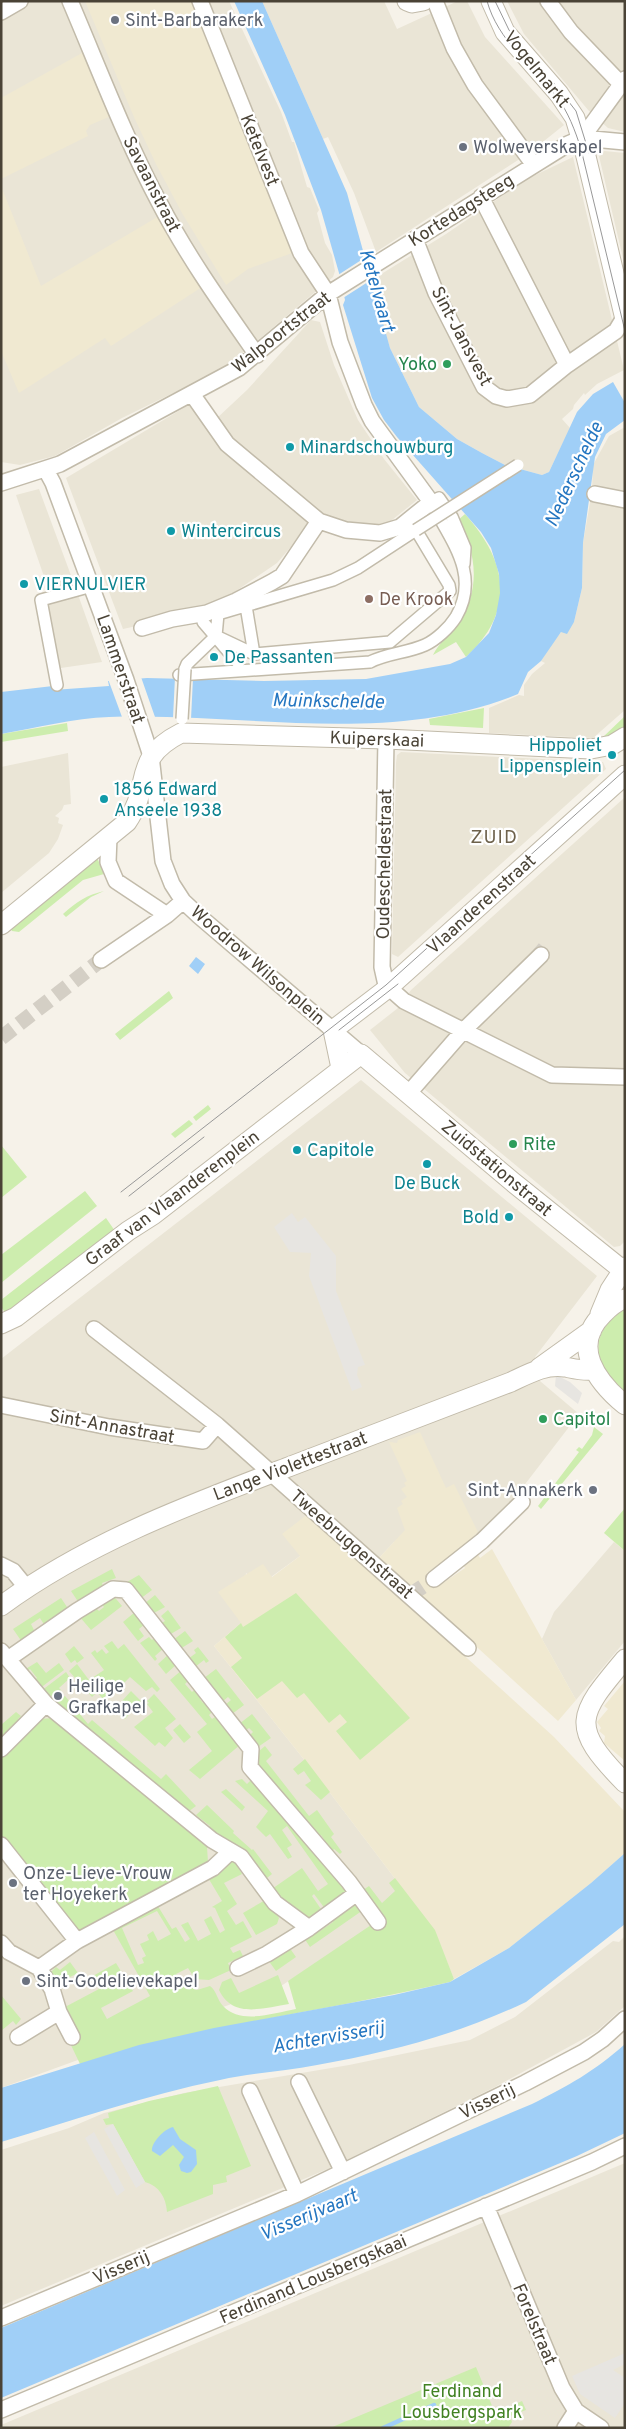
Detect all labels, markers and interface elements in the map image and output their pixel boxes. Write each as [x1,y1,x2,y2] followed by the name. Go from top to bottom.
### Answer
[125,10,263,33] place label: Sint-Barbarakerk
[109,14,121,26] marker: Sint-Barbarakerk
[498,27,574,113] street label: Vogelmarkt
[234,111,283,190] street label: Ketelvest
[117,133,185,237] street label: Savaanstraat
[473,137,602,160] place label: Wolweverskapel
[457,141,469,153] marker: Wolweverskapel
[405,170,519,253] street label: Kortedagsteeg
[353,246,400,336] water label: Ketelvaart
[425,283,497,391] street label: Sint-Jansvest
[228,287,336,379] street label: Walpoortstraat
[398,354,437,377] place label: Yoko
[441,358,453,370] marker: Yoko
[540,419,610,531] water label: Nederschelde
[300,437,453,460] place label: Minardschouwburg
[284,441,296,453] marker: Minardschouwburg
[181,521,281,544] place label: Wintercircus
[165,525,177,537] marker: Wintercircus
[34,574,146,597] place label: VIERNULVIER
[18,578,30,590] marker: VIERNULVIER
[379,589,453,612] place label: De Krook
[363,593,375,605] marker: De Krook
[90,612,149,727] street label: Lammerstraat
[224,647,333,670] place label: De Passanten
[208,651,220,663] marker: De Passanten
[272,689,384,715] water label: Muinkschelde
[329,727,425,754] street label: Kuiperskaai
[499,735,602,779] place label: Hippoliet Lippensplein
[606,749,618,761] marker: Hippoliet Lippensplein
[114,779,222,823] place label: 1856 Edward Anseele 1938
[373,788,398,940] street label: Oudescheldestraat
[98,793,110,805] marker: 1856 Edward Anseele 1938
[470,826,518,850] district label: ZUID
[423,850,541,960] street label: Vlaanderenstraat
[185,901,329,1031] street label: Woodrow Wilsonplein
[436,1116,556,1222] street label: Zuidstationstraat
[81,1126,265,1272] street label: Graaf van Vlaanderenplein
[523,1134,556,1157] place label: Rite
[507,1138,519,1150] marker: Rite
[307,1140,374,1163] place label: Capitole
[291,1144,303,1156] marker: Capitole
[421,1158,433,1170] marker: De Buck
[394,1173,460,1196] place label: De Buck
[462,1207,499,1230] place label: Bold
[503,1211,515,1223] marker: Bold
[47,1405,176,1450] street label: Sint-Annastraat
[553,1409,610,1432] place label: Capitol
[537,1413,549,1425] marker: Capitol
[210,1427,371,1507] street label: Lange Violettestraat
[467,1480,583,1503] place label: Sint-Annakerk
[587,1484,599,1496] marker: Sint-Annakerk
[285,1485,417,1605] street label: Tweebruggenstraat
[68,1676,146,1720] place label: Heilige Grafkapel
[52,1690,64,1702] marker: Heilige Grafkapel
[23,1863,172,1907] place label: Onze-Lieve-Vrouw ter Hoyekerk
[7,1877,19,1889] marker: Onze-Lieve-Vrouw ter Hoyekerk
[36,1971,198,1994] place label: Sint-Godelievekapel
[20,1975,32,1987] marker: Sint-Godelievekapel
[271,2016,387,2060] water label: Achtervisserij
[456,2079,519,2126] street label: Visserij
[256,2184,362,2247] water label: Visserijvaart
[216,2230,411,2330] street label: Ferdinand Lousbergskaai
[90,2246,153,2291] street label: Visserij
[506,2280,561,2369] street label: Forelstraat
[402,2381,522,2425] park label: Ferdinand Lousbergspark

